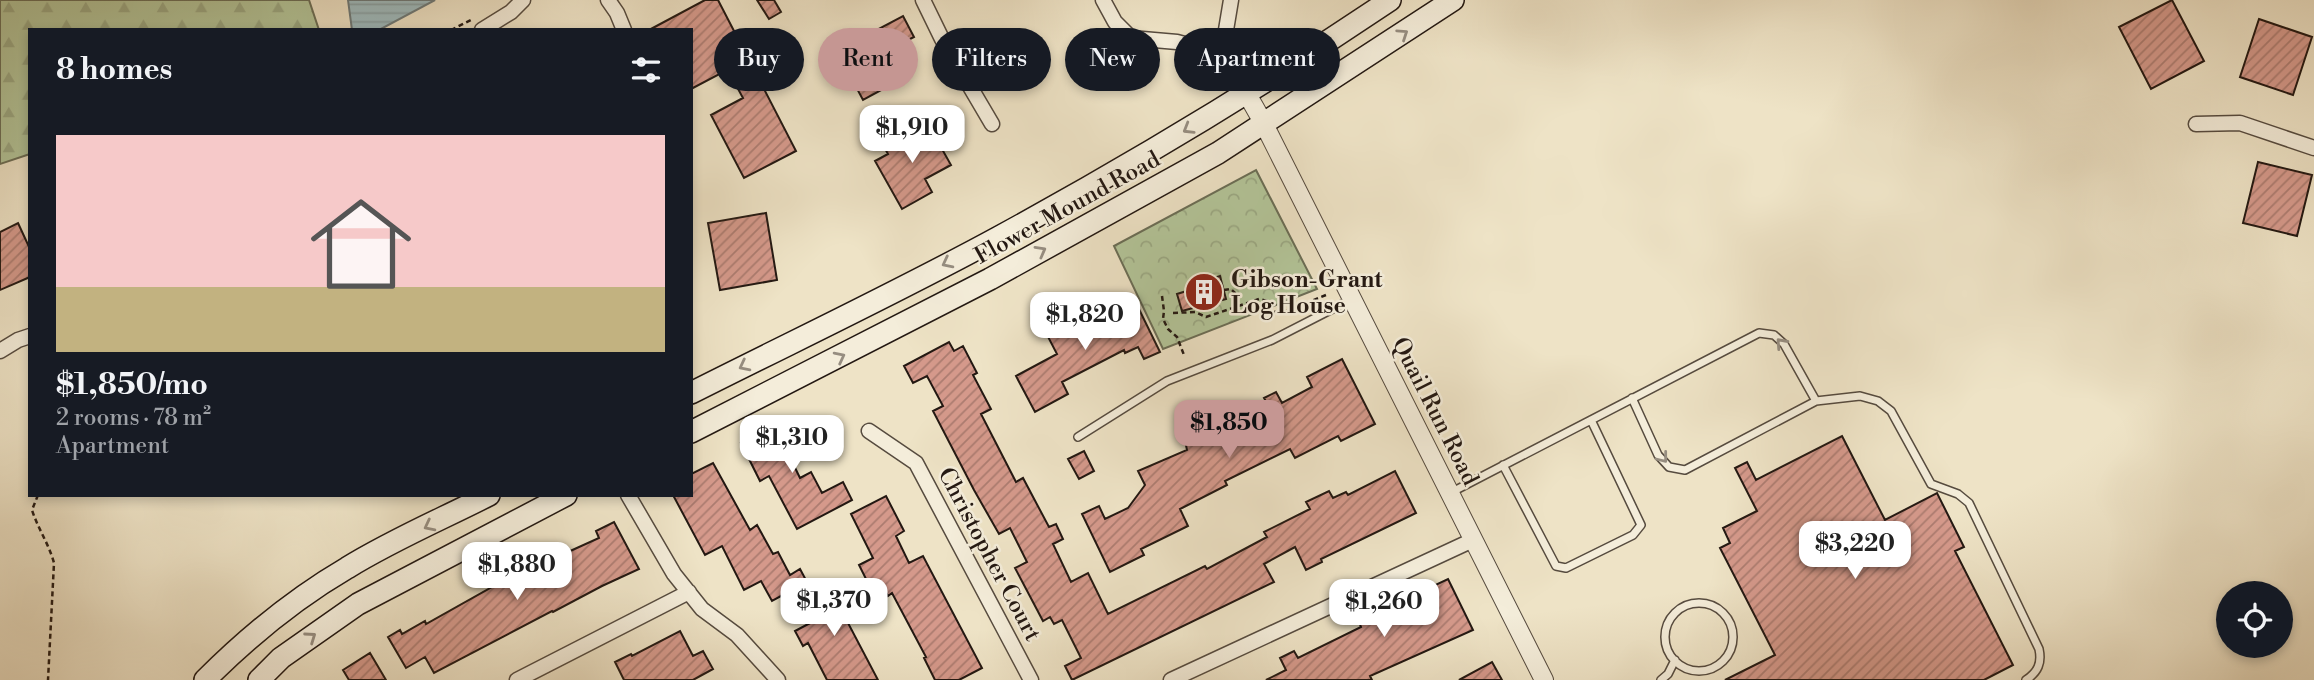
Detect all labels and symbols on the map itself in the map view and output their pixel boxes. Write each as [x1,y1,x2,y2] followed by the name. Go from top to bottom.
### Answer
[1396,29,1409,42] one-way arrow
[855,106,969,165] pin: $1,910
[1182,120,1195,133] one-way arrow
[970,145,1165,270] street label: Flower Mound Road
[1034,246,1046,259] one-way arrow
[942,255,954,269] one-way arrow
[1231,266,1383,320] place label: Gibson-Grant Log House
[1183,271,1225,313] building icon: Gibson-Grant Log House
[1028,292,1142,352] pin: $1,820
[1386,333,1485,490] street label: Quail Run Road
[1777,339,1789,352] one-way arrow
[833,351,845,365] one-way arrow
[739,358,751,372] one-way arrow
[1172,400,1286,460] pin: $1,850
[735,416,849,475] pin: $1,310
[1655,451,1667,463] one-way arrow
[932,463,1047,646] street label: Christopher Court
[423,518,436,532] one-way arrow
[1798,522,1912,581] pin: $3,220
[460,542,574,602] pin: $1,880
[777,578,891,638] pin: $1,370
[1327,580,1441,639] pin: $1,260
[303,633,316,645] one-way arrow

